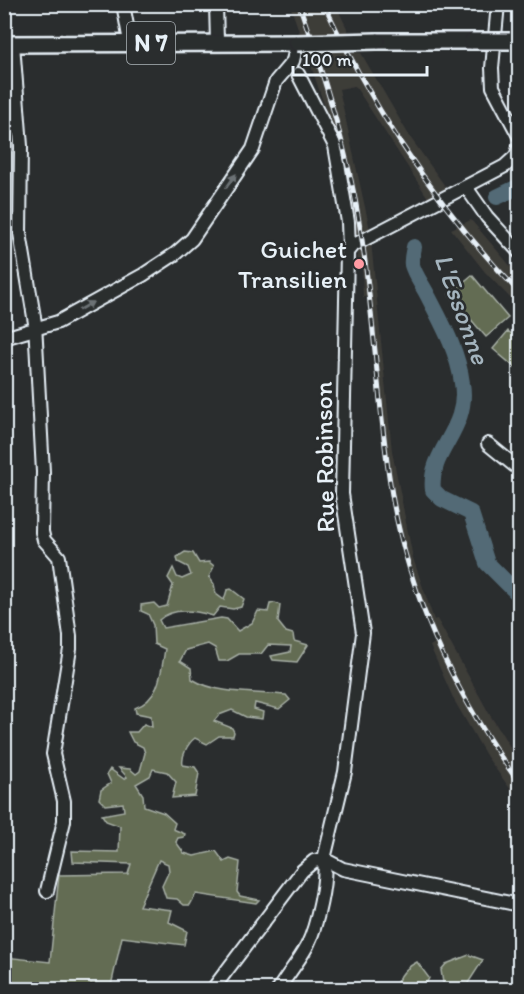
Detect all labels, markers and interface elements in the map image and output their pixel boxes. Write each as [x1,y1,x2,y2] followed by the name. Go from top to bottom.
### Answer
[127,22,175,64] road number: N 7
[293,39,426,77] scale bar
[302,49,352,71] text: 100 m
[225,174,237,190] one-way arrow
[238,233,347,295] place label: Guichet Transilien
[427,249,498,370] water label: L'Essonne
[352,257,366,271] marker: Guichet Transilien
[78,301,95,311] one-way arrow
[307,381,341,533] street label: Rue Robinson

